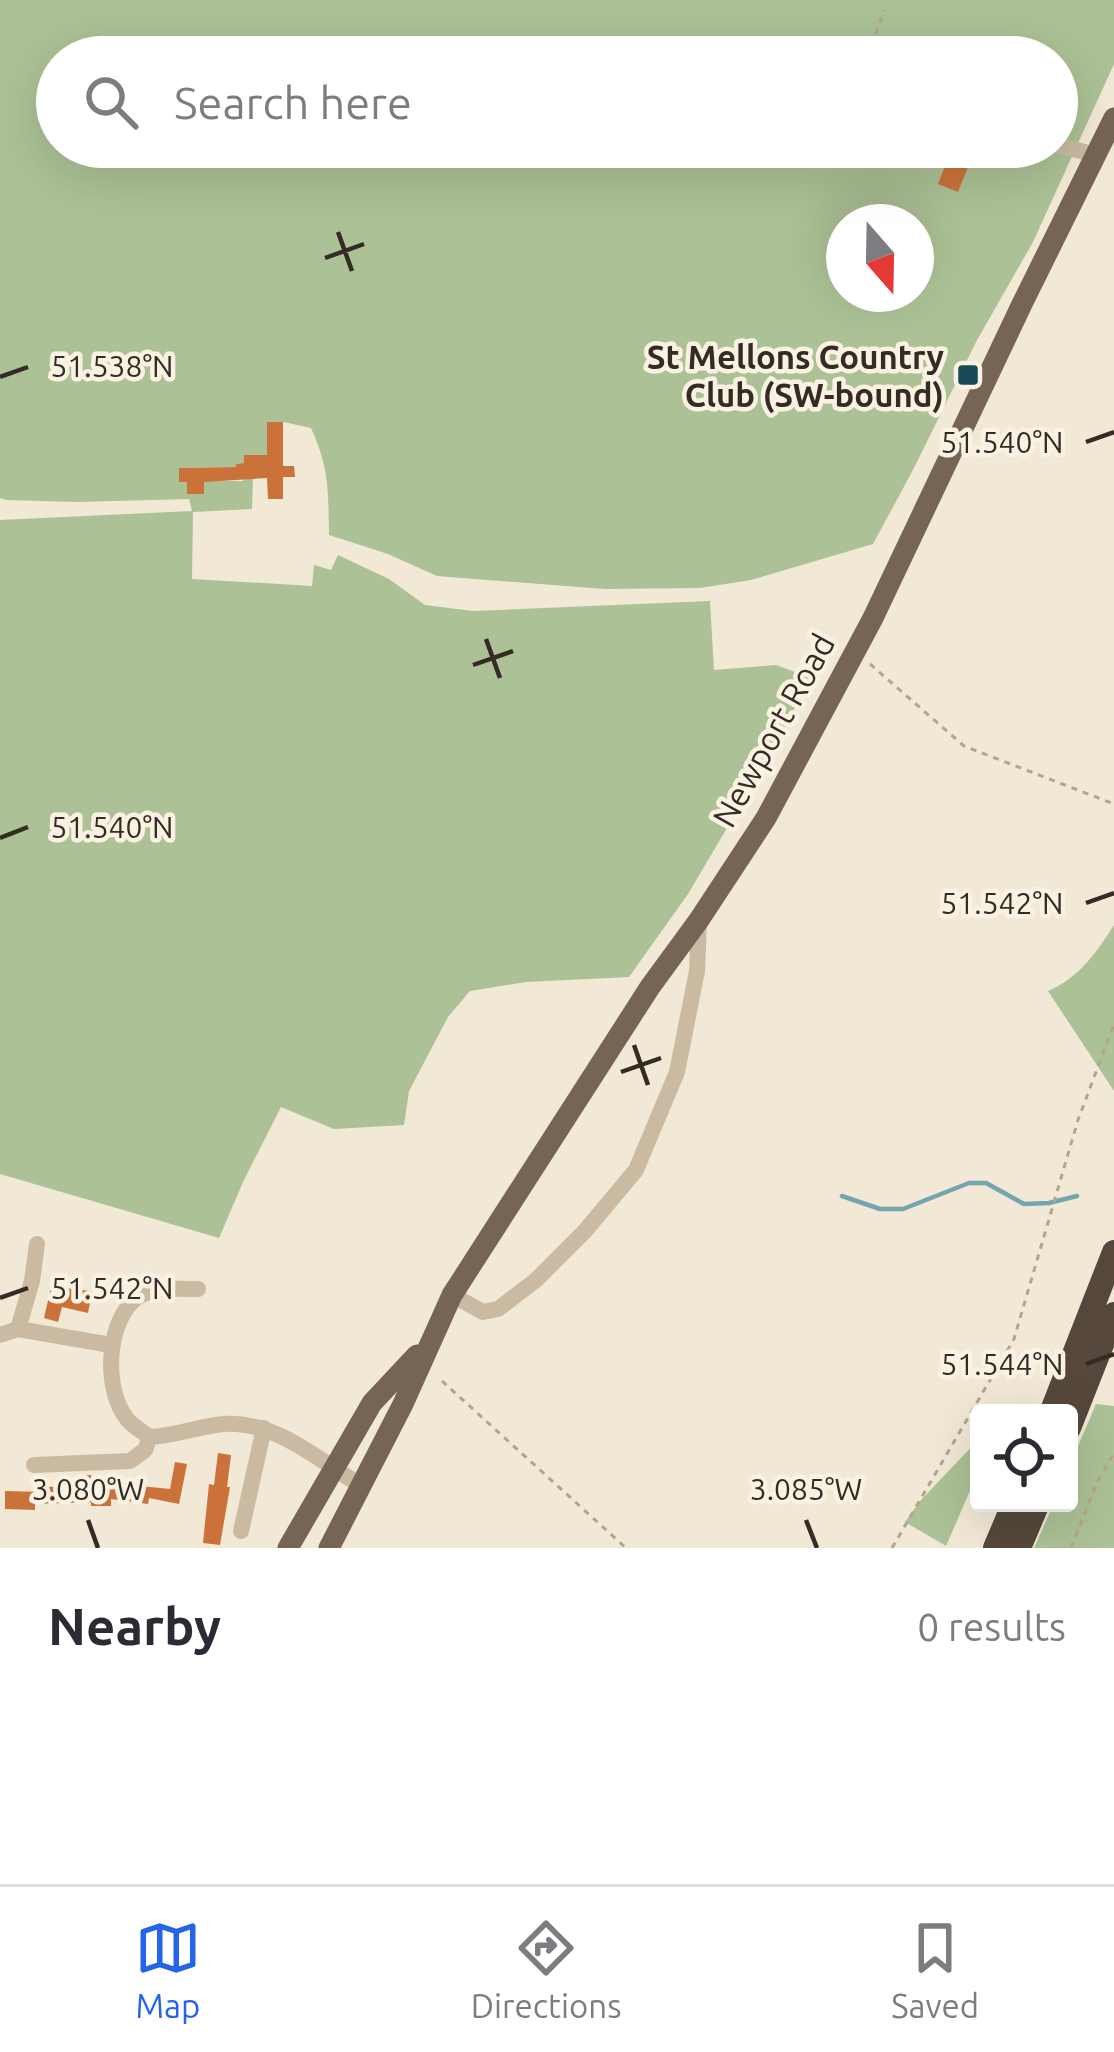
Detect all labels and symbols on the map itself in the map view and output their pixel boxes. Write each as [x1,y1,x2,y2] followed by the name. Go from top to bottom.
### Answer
[826,204,934,312] north arrow
[647,338,944,414] place label: St Mellons Country Club (SW-bound)
[50,349,174,383] text: 51.538°N
[955,362,981,388] marker: St Mellons Country Club (SW-bound)
[940,425,1064,459] text: 51.540°N
[705,627,841,833] street label: Newport Road
[50,810,174,844] text: 51.540°N
[940,886,1064,920] text: 51.542°N
[50,1271,174,1305] text: 51.542°N
[940,1347,1064,1381] text: 51.544°N
[32,1472,144,1506] text: 3.080°W
[750,1472,862,1506] text: 3.085°W

